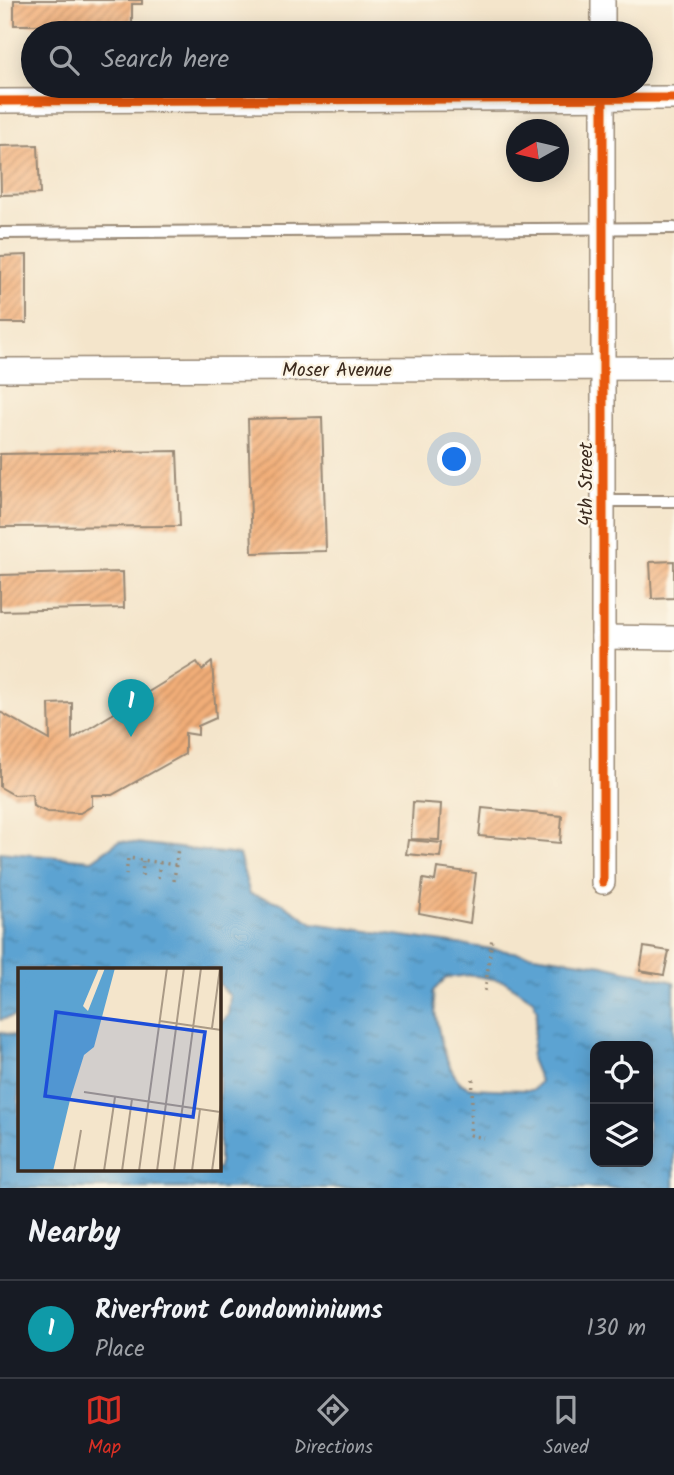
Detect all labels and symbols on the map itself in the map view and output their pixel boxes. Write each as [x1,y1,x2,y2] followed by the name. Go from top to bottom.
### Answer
[506,119,569,182] north arrow
[282,356,392,386] street label: Moser Avenue
[572,441,602,526] street label: 4th Street
[437,442,471,476] your location
[108,679,154,737] pin: 1
[18,968,220,1170] inset map

